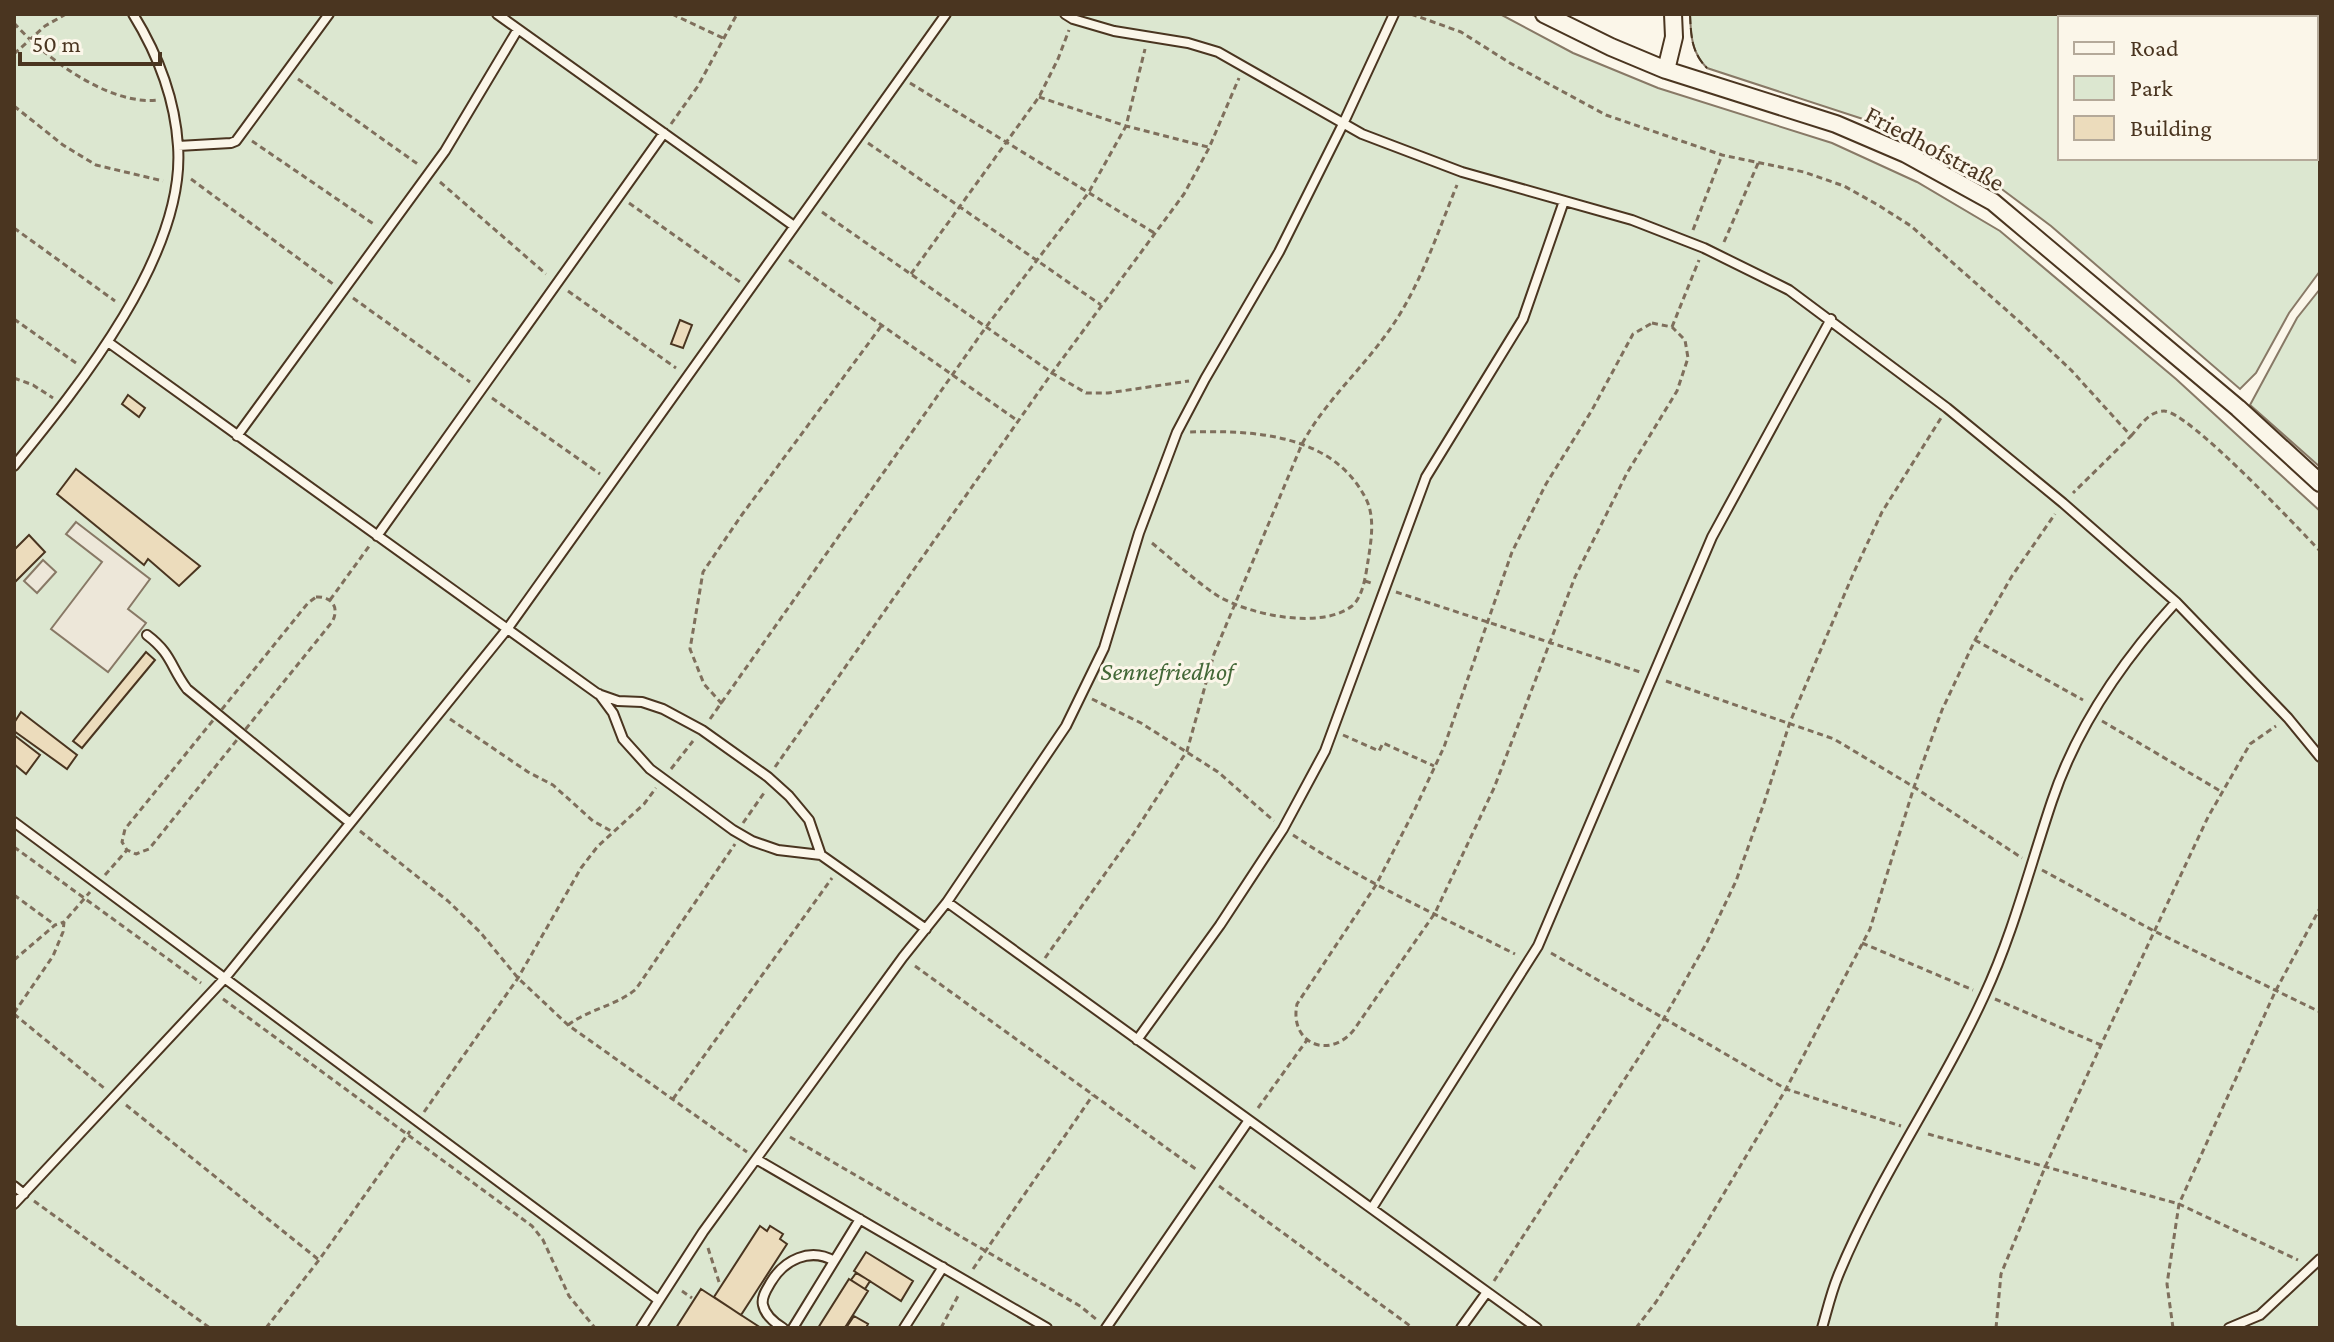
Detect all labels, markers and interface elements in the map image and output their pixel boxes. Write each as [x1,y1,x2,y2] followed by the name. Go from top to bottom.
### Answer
[20,16,160,66] scale bar
[2058,16,2318,160] legend
[32,30,81,57] text: 50 m
[2130,34,2179,61] text: Road
[2130,74,2173,101] text: Park
[1860,100,2009,197] street label: Friedhofstraße
[2130,114,2212,141] text: Building
[1100,657,1237,686] park label: Sennefriedhof

